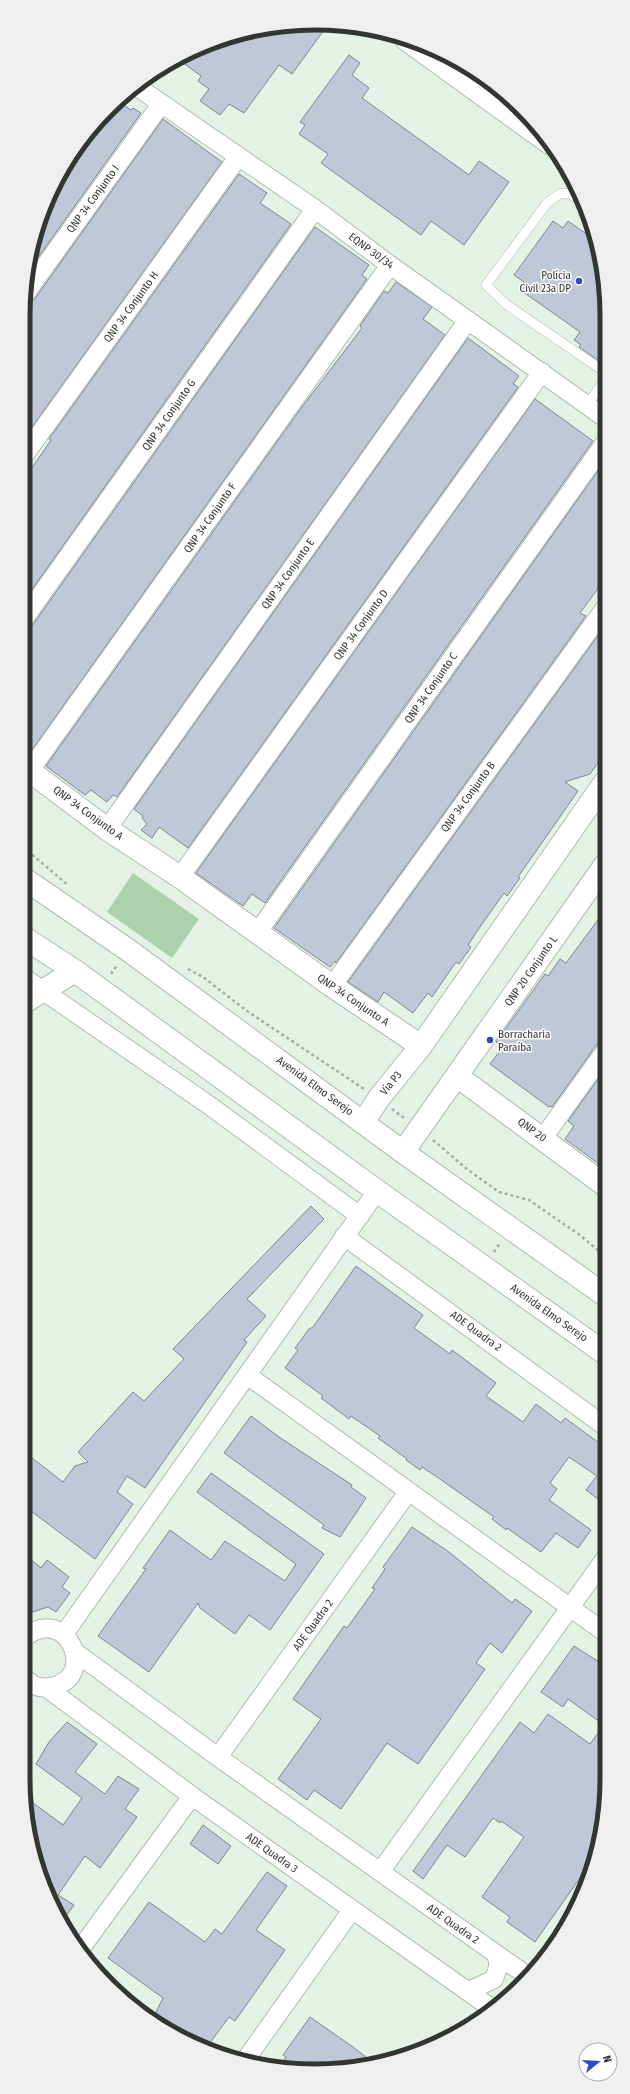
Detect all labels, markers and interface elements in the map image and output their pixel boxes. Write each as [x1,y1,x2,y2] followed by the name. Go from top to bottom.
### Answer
[64,163,122,235] street label: QNP 34 Conjunto I
[346,230,397,272] street label: EQNP 30/34
[101,269,161,345] street label: QNP 34 Conjunto H
[520,269,571,295] place label: Polícia Civil 23a DP
[574,276,584,286] marker: Polícia Civil 23a DP
[140,377,198,453] street label: QNP 34 Conjunto G
[181,480,239,556] street label: QNP 34 Conjunto F
[259,536,317,612] street label: QNP 34 Conjunto E
[331,587,391,663] street label: QNP 34 Conjunto D
[402,650,460,726] street label: QNP 34 Conjunto C
[438,759,498,835] street label: QNP 34 Conjunto B
[50,783,126,843] street label: QNP 34 Conjunto A
[502,933,560,1009] street label: QNP 20 Conjunto L
[315,971,391,1029] street label: QNP 34 Conjunto A
[498,1028,550,1054] place label: Borracharia Paraíba
[485,1035,495,1045] marker: Borracharia Paraíba
[274,1054,356,1118] street label: Avenida Elmo Serejo
[378,1068,405,1098] street label: Via P3
[515,1115,549,1145] street label: QNP 20
[508,1281,590,1345] street label: Avenida Elmo Serejo
[448,1308,504,1354] street label: ADE Quadra 2
[290,1597,336,1653] street label: ADE Quadra 2
[244,1830,300,1876] street label: ADE Quadra 3
[425,1901,481,1947] street label: ADE Quadra 2
[578,2042,618,2082] north arrow
[600,2054,614,2064] text: N

